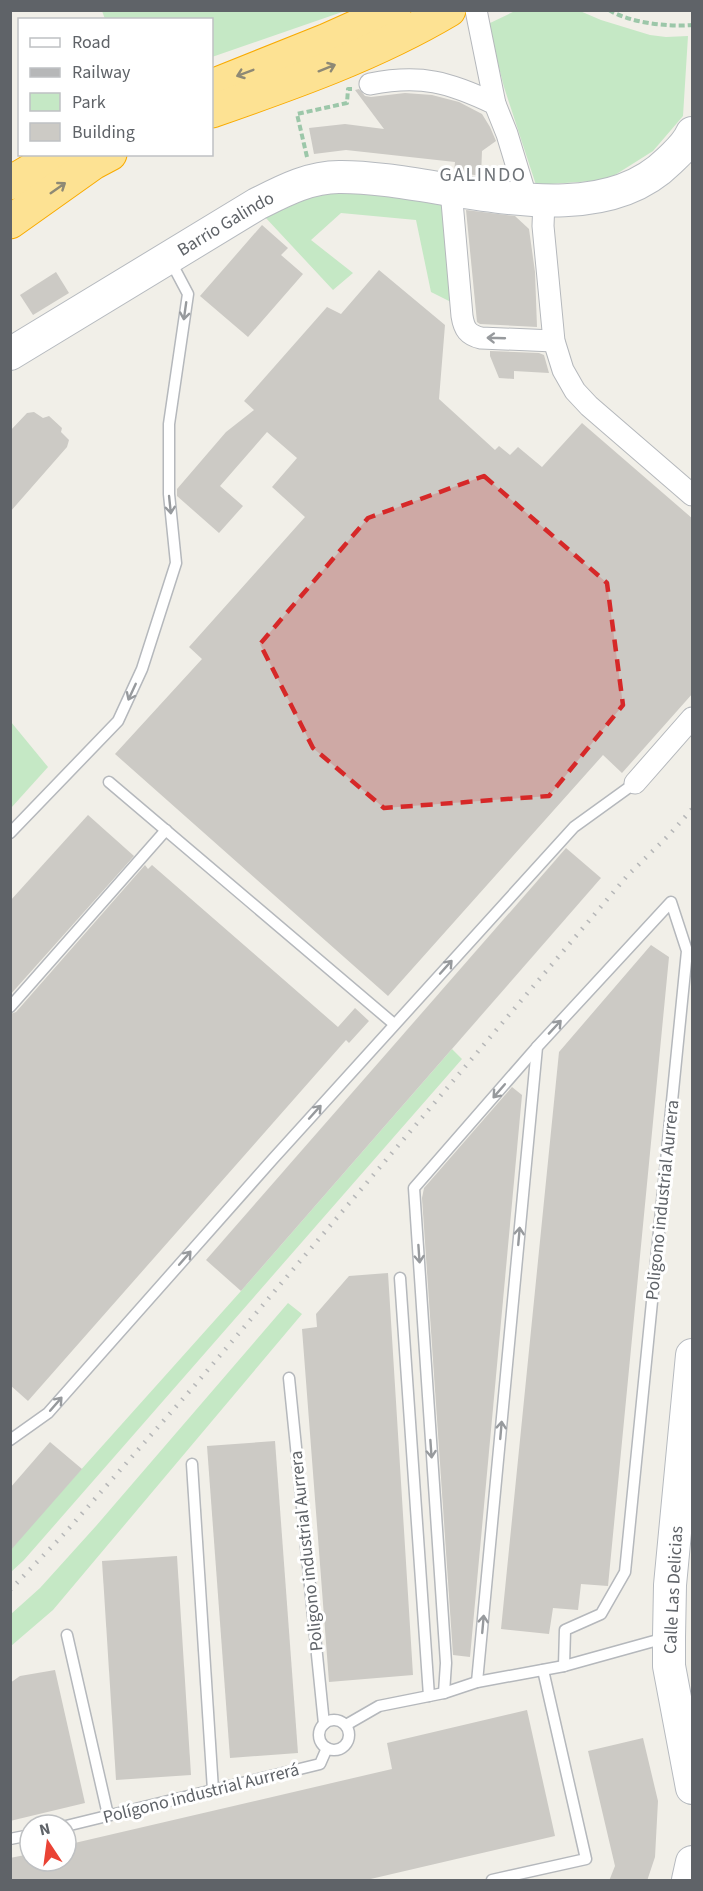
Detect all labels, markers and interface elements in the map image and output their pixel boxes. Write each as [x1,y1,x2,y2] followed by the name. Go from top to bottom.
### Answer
[18,18,213,156] legend
[72,30,111,55] text: Road
[72,60,131,85] text: Railway
[317,62,336,73] one-way arrow
[236,68,254,79] one-way arrow
[72,90,106,115] text: Park
[72,120,135,145] text: Building
[439,161,527,189] district label: GALINDO
[49,182,65,194] one-way arrow
[173,185,278,263] street label: Barrio Galindo
[180,301,191,320] one-way arrow
[486,333,506,344] one-way arrow
[165,494,176,514] one-way arrow
[125,682,137,700] one-way arrow
[439,960,453,975] one-way arrow
[548,1020,562,1035] one-way arrow
[492,1083,506,1098] one-way arrow
[640,1099,685,1301] street label: Poligono industrial Aurrera
[308,1105,322,1120] one-way arrow
[514,1226,525,1246] one-way arrow
[413,1244,424,1264] one-way arrow
[178,1250,192,1265] one-way arrow
[49,1397,63,1412] one-way arrow
[496,1420,507,1440] one-way arrow
[426,1438,437,1458] one-way arrow
[284,1450,329,1652] street label: Poligono industrial Aurrera
[658,1525,689,1655] street label: Calle Las Delicias
[478,1614,489,1634] one-way arrow
[100,1757,302,1830] street label: Polígono industrial Aurrerá
[18,1813,78,1873] north arrow
[37,1817,53,1841] text: N

